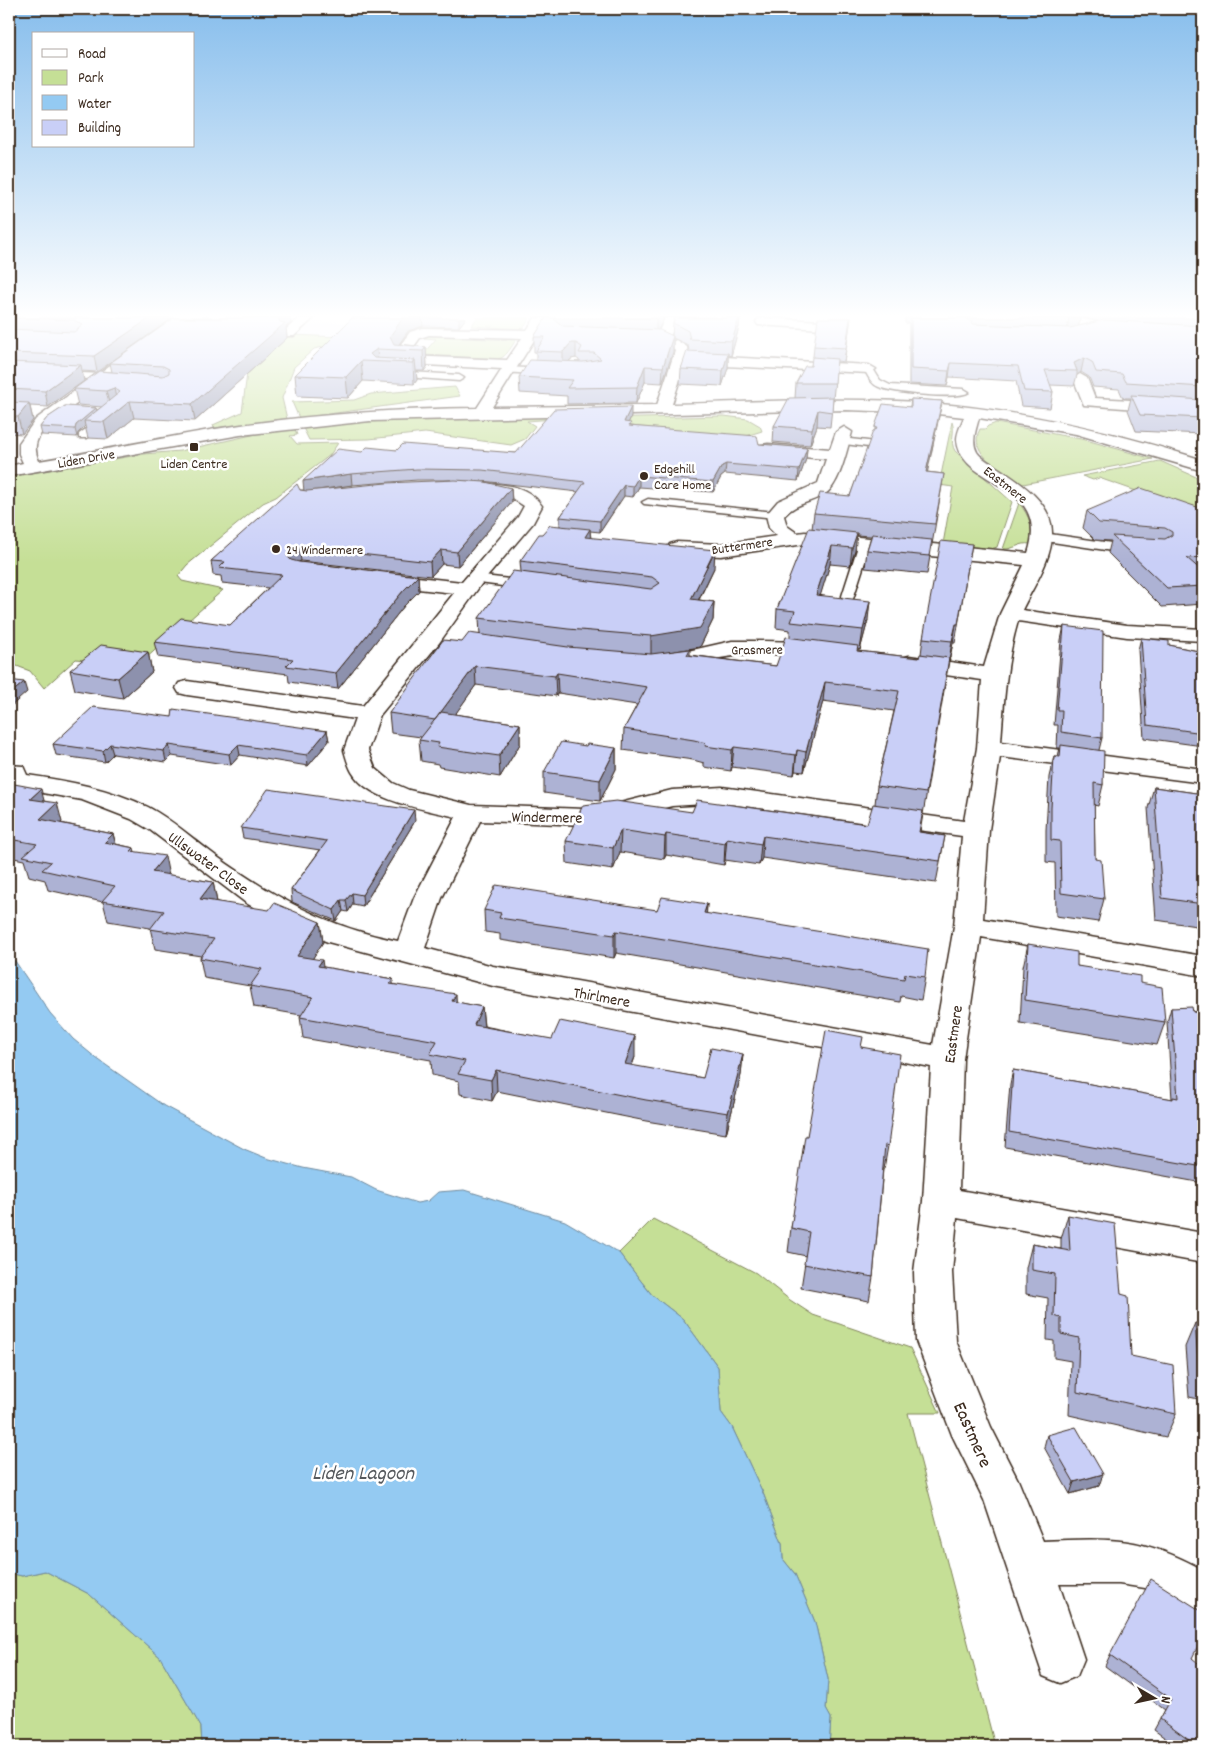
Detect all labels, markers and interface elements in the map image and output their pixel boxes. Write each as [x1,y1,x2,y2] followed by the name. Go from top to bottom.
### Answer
[32,32,195,148] legend
[78,44,106,66] text: Road
[78,68,104,90] text: Park
[78,94,112,116] text: Water
[78,118,121,140] text: Building
[188,441,200,453] marker: Liden Centre
[56,445,116,475] street label: Liden Drive
[161,455,227,475] place label: Liden Centre
[654,460,711,496] place label: Edgehill Care Home
[978,462,1031,509] street label: Eastmere
[638,470,650,482] marker: Edgehill Care Home
[710,533,774,561] street label: Buttermere
[286,541,363,561] place label: 24 Windermere
[270,543,282,555] marker: 24 Windermere
[731,641,783,661] street label: Grasmere
[511,806,583,831] street label: Windermere
[162,827,253,901] street label: Ullswater Close
[571,982,632,1015] street label: Thirlmere
[939,1004,970,1065] street label: Eastmere
[944,1398,997,1473] street label: Eastmere
[312,1460,415,1490] water label: Liden Lagoon
[1130,1672,1180,1722] north arrow
[1154,1695,1175,1705] text: N

